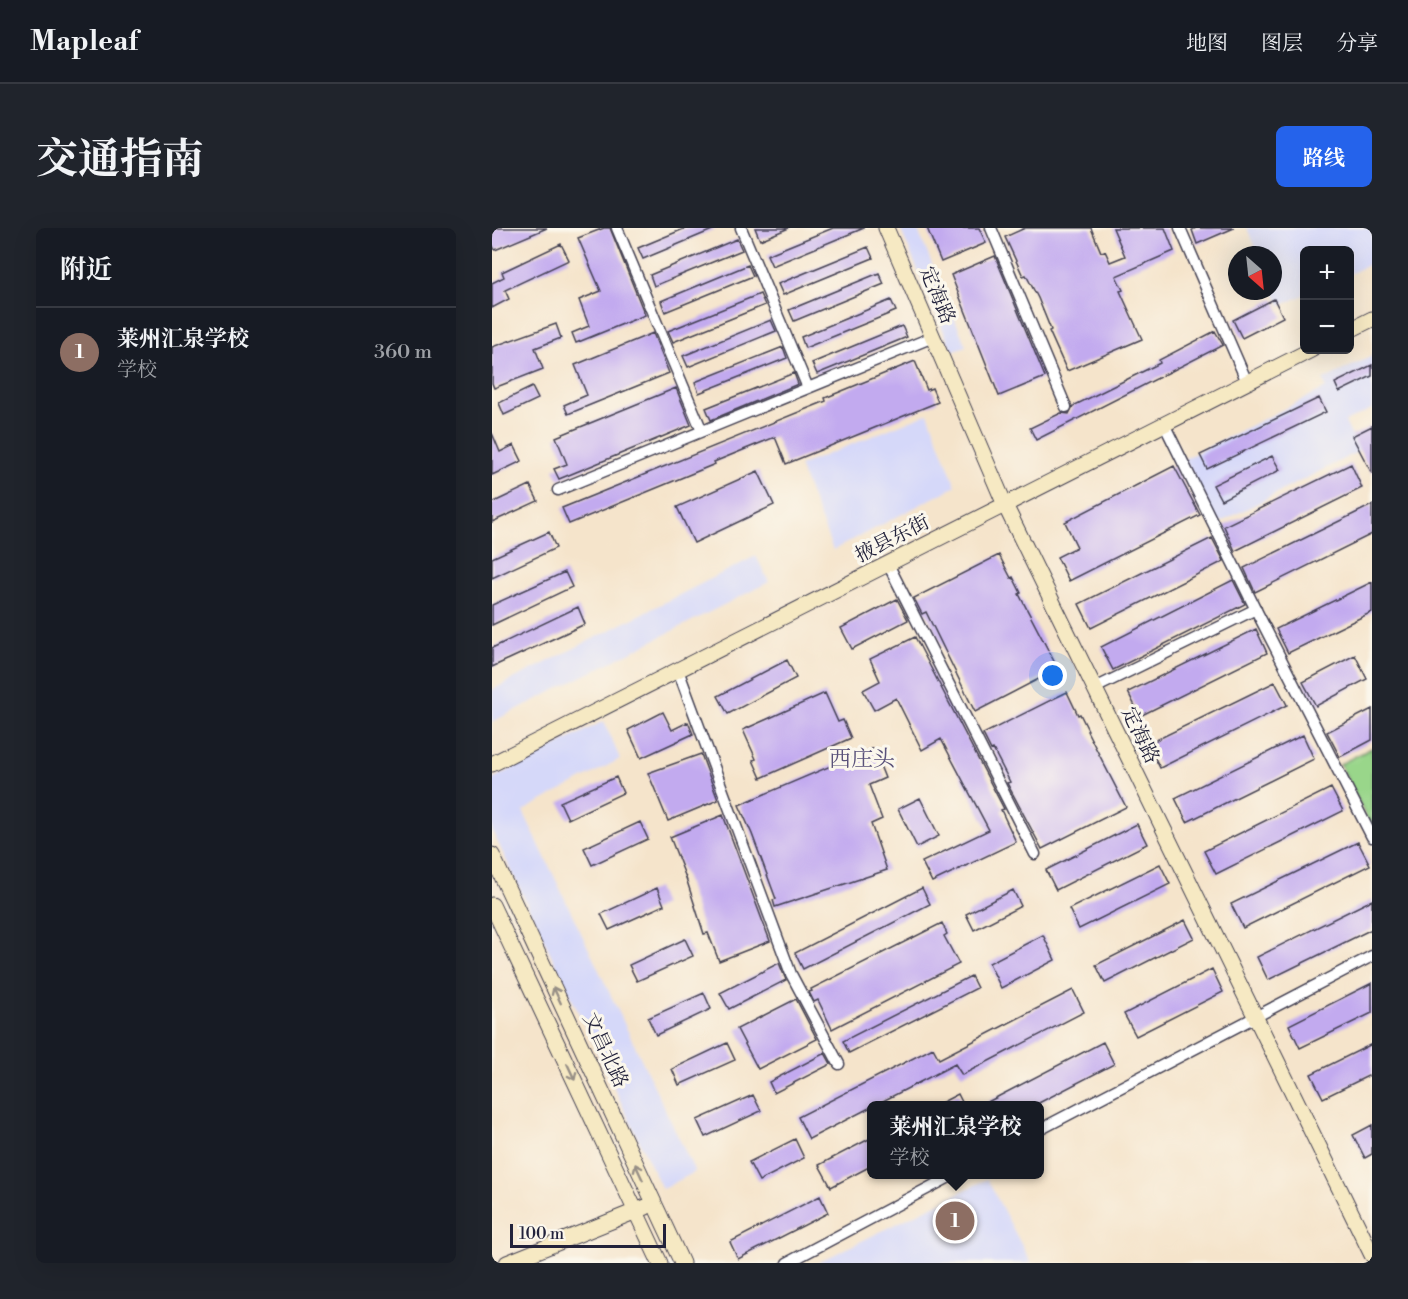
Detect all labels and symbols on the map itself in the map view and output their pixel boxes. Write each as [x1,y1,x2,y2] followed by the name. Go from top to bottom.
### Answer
[1228,246,1282,300] north arrow
[913,263,960,328] street label: 定海路
[851,510,934,569] street label: 掖县东街
[1038,661,1067,690] your location
[1115,703,1164,768] street label: 定海路
[829,746,895,773] district label: 西庄头
[551,987,563,1005] one-way arrow
[576,1009,633,1092] street label: 文昌北路
[565,1062,577,1080] one-way arrow
[633,1164,645,1182] one-way arrow
[936,1198,974,1244] pin: 1
[510,1221,666,1248] scale bar

